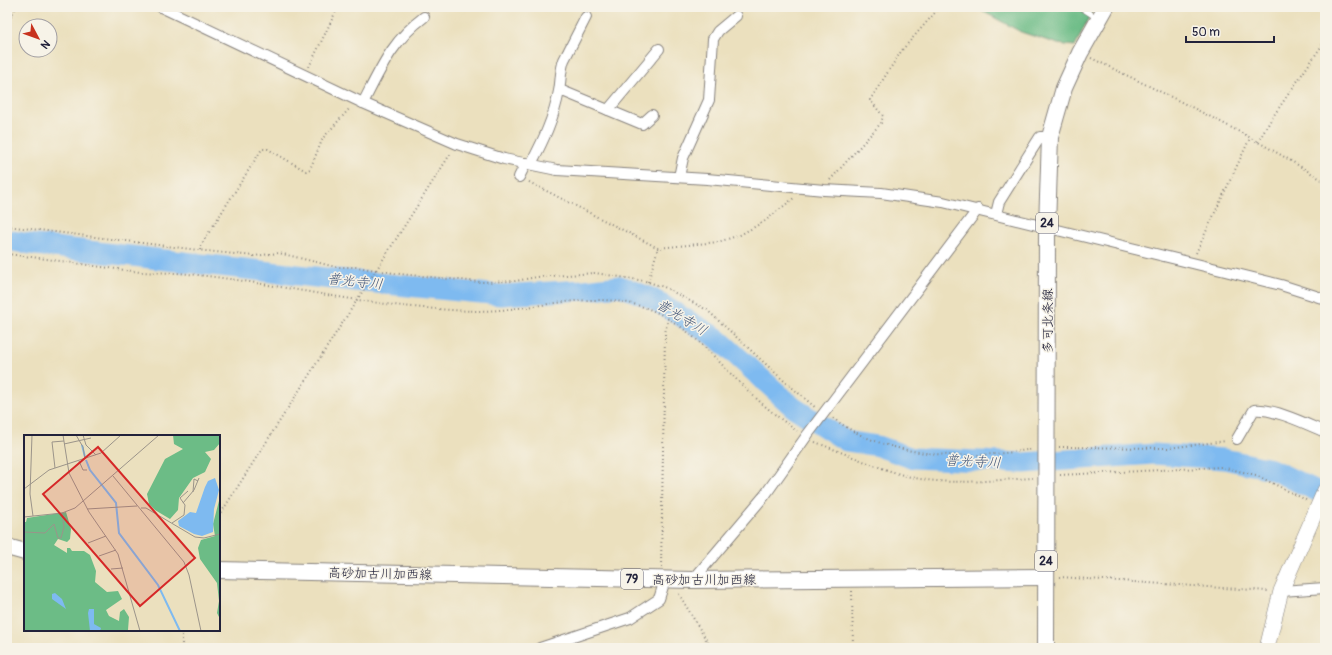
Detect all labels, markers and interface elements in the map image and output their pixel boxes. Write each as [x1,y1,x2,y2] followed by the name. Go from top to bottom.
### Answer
[18,18,58,58] north arrow
[1186,18,1274,44] scale bar
[1192,25,1220,40] text: 50 m
[37,37,53,52] text: N
[1036,213,1058,233] road number: 24
[326,270,384,293] water label: 普光寺川
[1040,288,1056,354] street label: 多可北条線
[653,296,710,339] water label: 普光寺川
[24,435,220,631] inset map
[945,452,1001,471] water label: 普光寺川
[1035,551,1057,571] road number: 24
[328,565,433,583] street label: 高砂加古川加西線
[621,569,643,589] road number: 79
[652,572,757,588] street label: 高砂加古川加西線

